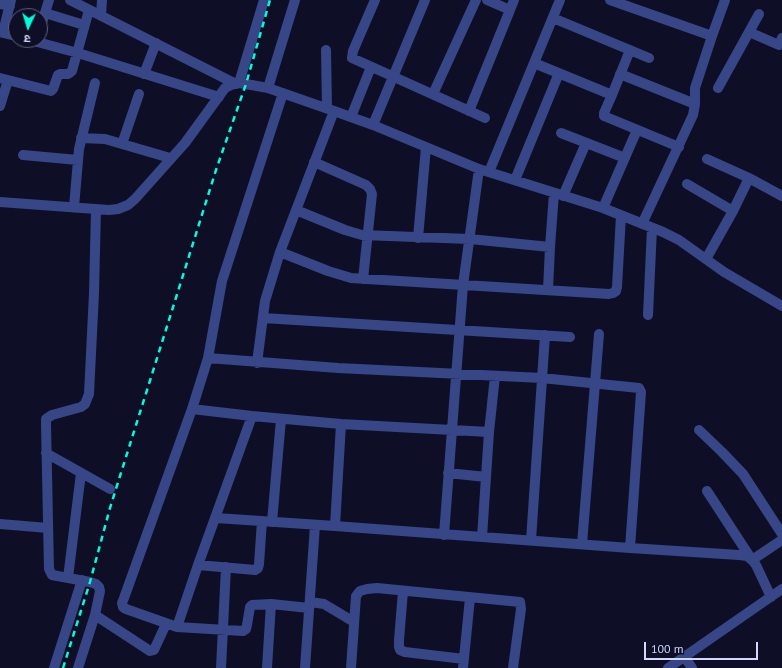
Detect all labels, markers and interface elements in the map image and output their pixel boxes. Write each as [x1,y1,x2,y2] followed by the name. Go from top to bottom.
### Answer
[8,8,48,48] north arrow
[24,32,31,46] text: उ
[646,634,760,660] scale bar
[651,641,684,656] text: 100 m

